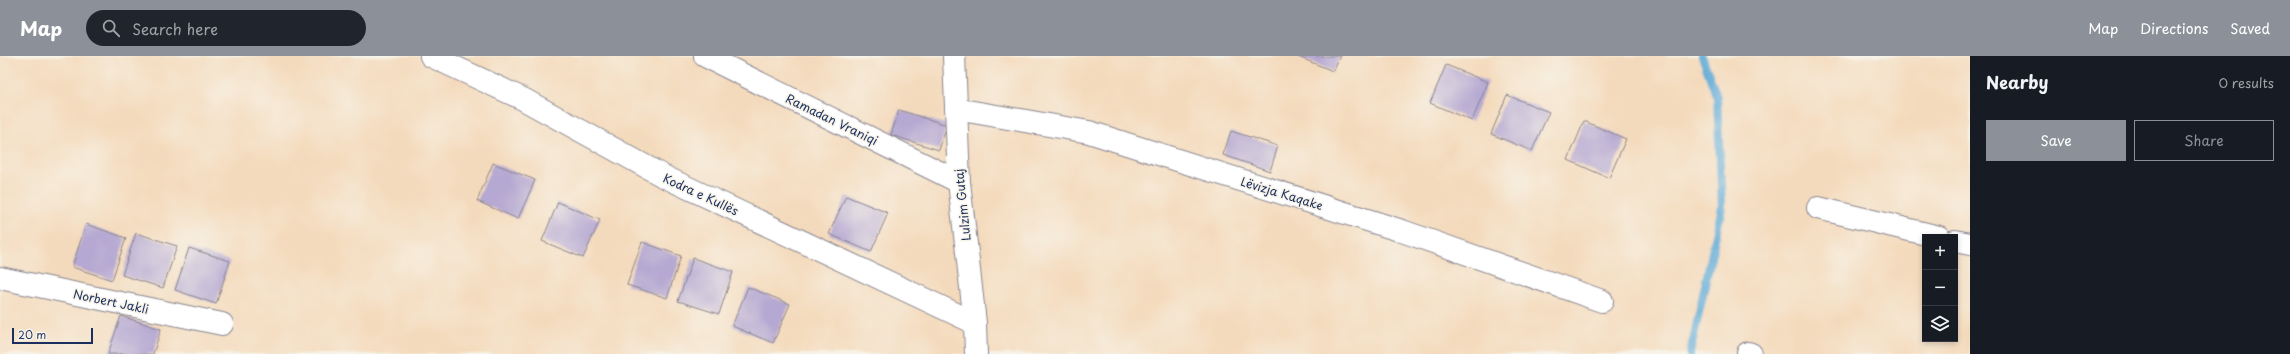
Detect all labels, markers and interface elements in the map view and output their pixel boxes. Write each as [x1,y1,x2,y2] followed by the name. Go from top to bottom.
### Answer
[86,10,366,46] search box
[20,14,62,42] text: Map
[100,17,122,39] icon: search
[132,17,218,40] text: Search here
[2088,18,2118,39] text: Map
[2140,18,2208,39] text: Directions
[2230,18,2270,39] text: Saved
[1986,69,2048,95] text: Nearby
[2219,73,2274,92] text: 0 results
[783,89,881,149] street label: Ramadan Vraniqi
[1986,120,2126,161] button: Save
[2134,120,2274,161] button: Share
[949,168,975,242] street label: Lulzim Gutaj
[660,169,742,220] street label: Kodra e Kullës
[1239,172,1325,214] street label: Lëvizja Kaqake
[1922,234,1958,342] map controls
[1922,234,1958,270] button: +
[1922,270,1958,306] button: −
[72,284,150,318] street label: Norbert Jakli
[1922,306,1958,342] button: layers
[12,326,93,345] scale bar
[18,326,46,343] text: 20 m

